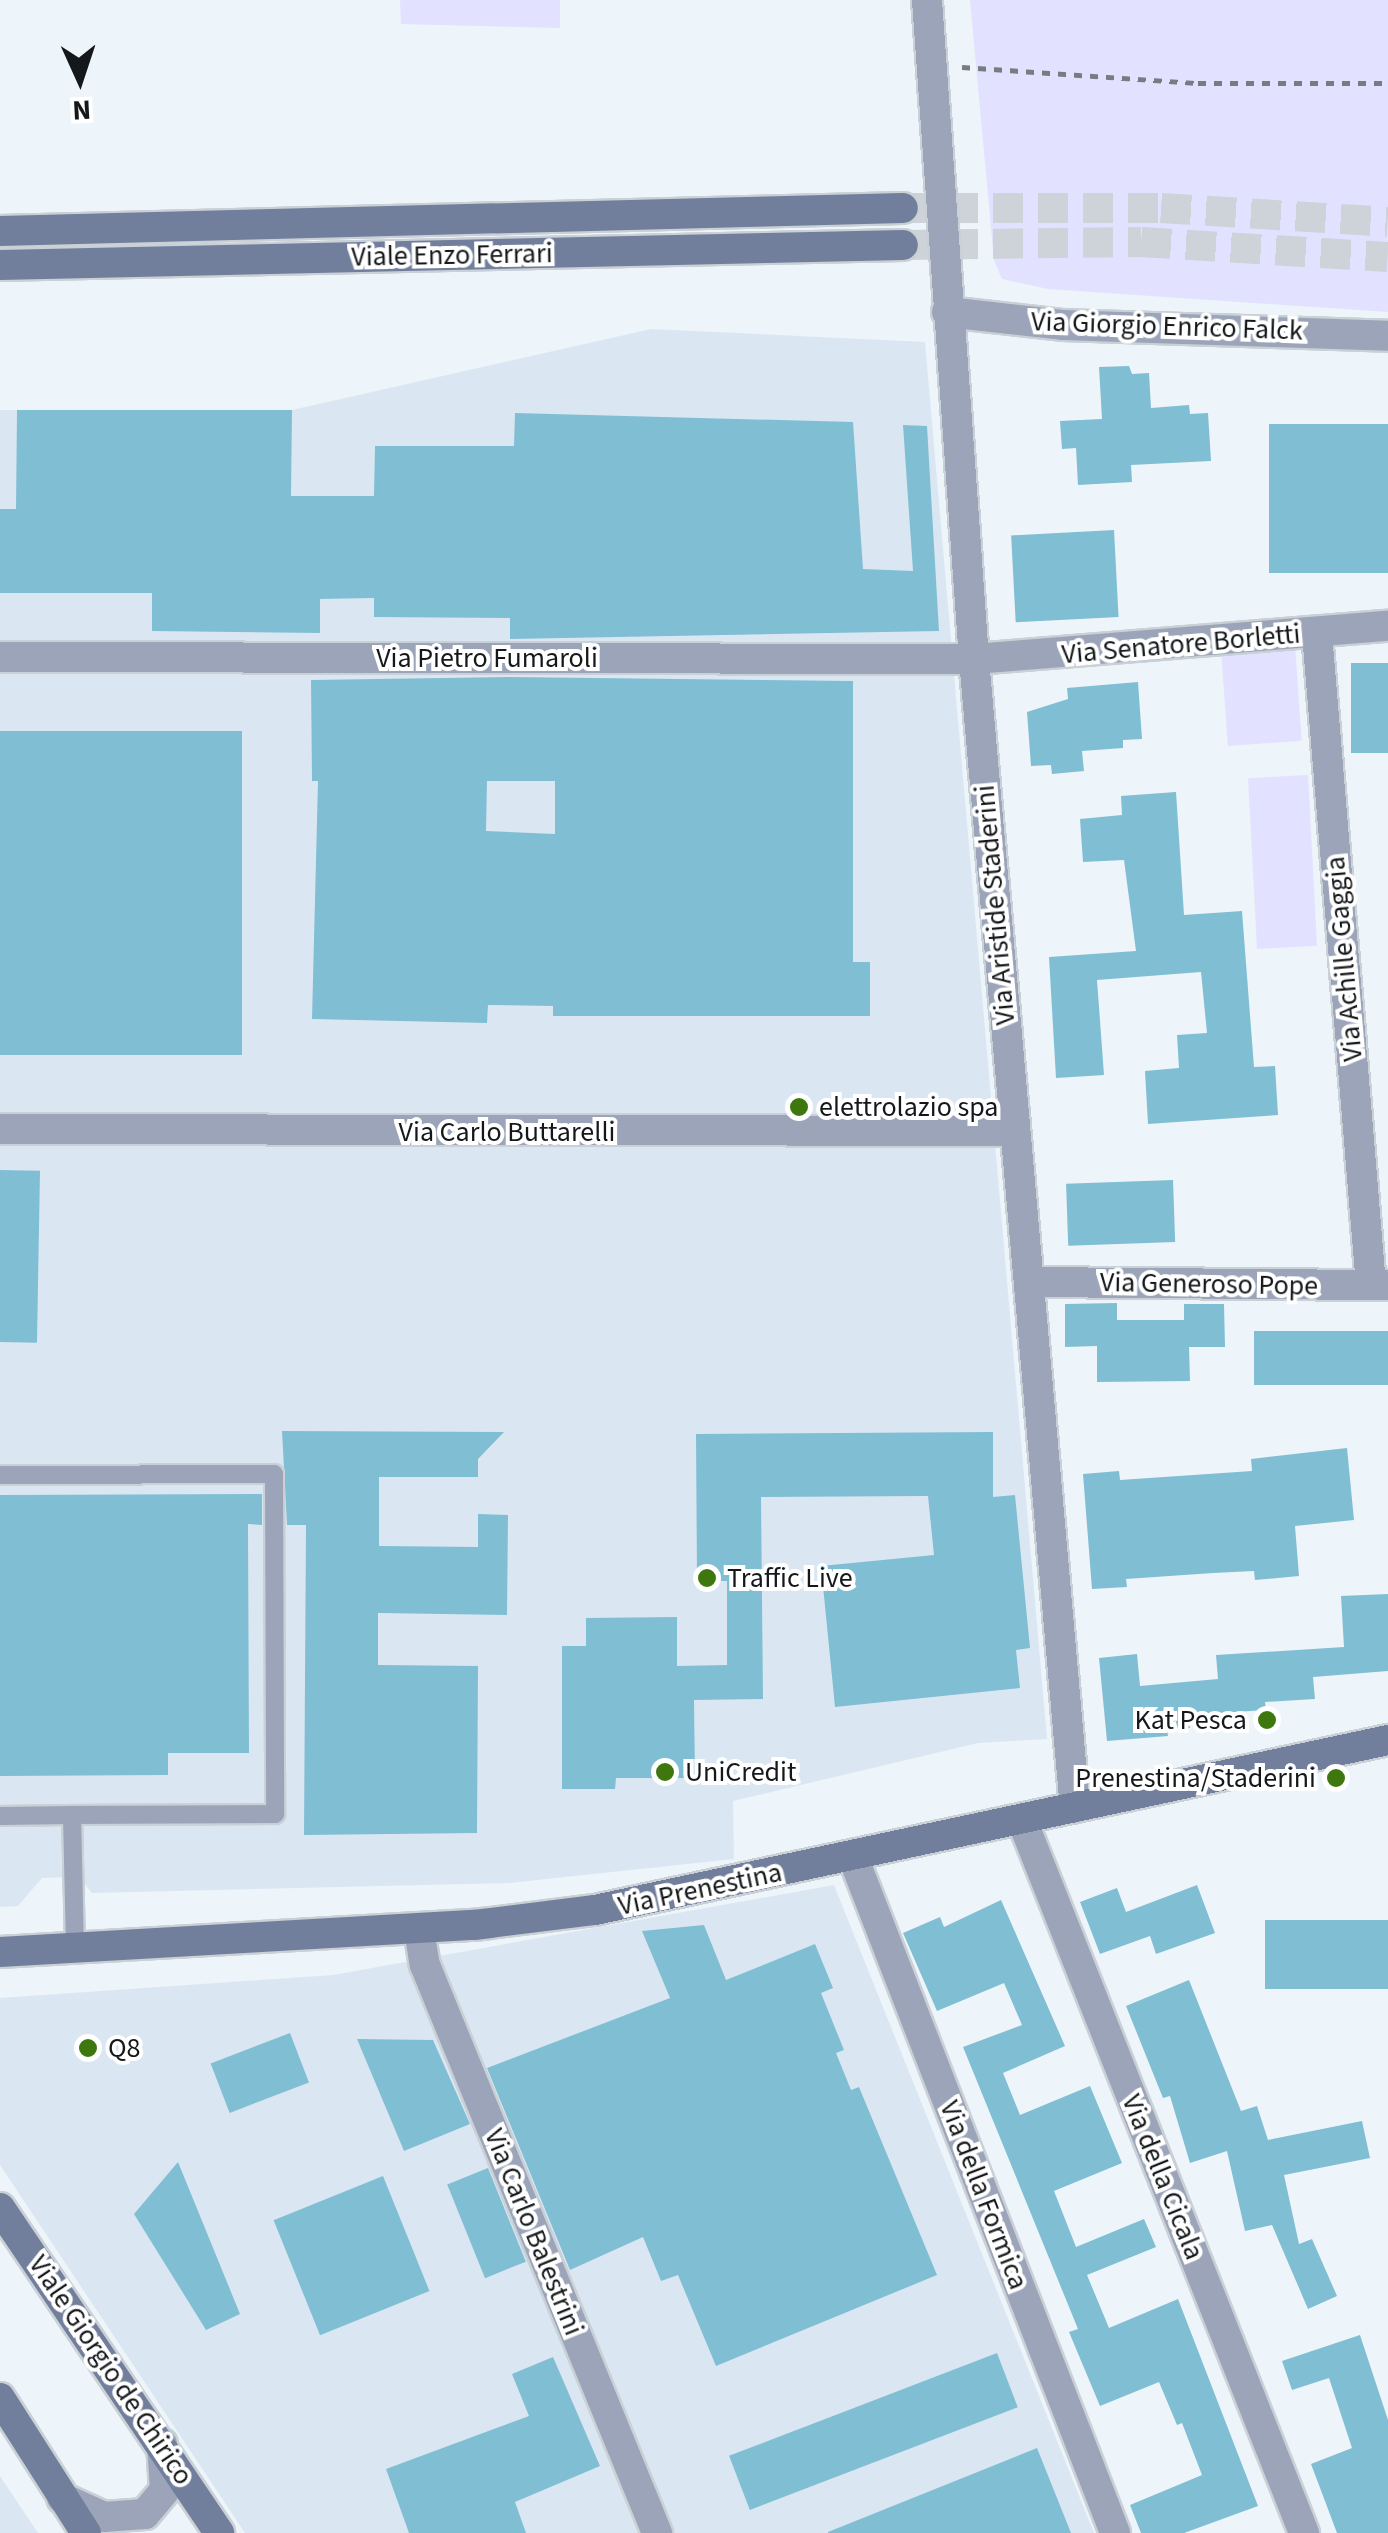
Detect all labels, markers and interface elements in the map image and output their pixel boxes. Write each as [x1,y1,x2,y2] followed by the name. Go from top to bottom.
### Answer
[30,30,130,130] north arrow
[71,89,92,130] text: N
[351,236,553,274] street label: Viale Enzo Ferrari
[1031,304,1303,348] street label: Via Giorgio Enrico Falck
[1060,617,1302,671] street label: Via Senatore Borletti
[376,641,598,675] street label: Via Pietro Fumaroli
[968,784,1022,1026] street label: Via Aristide Staderini
[1318,855,1370,1063] street label: Via Achille Gaggia
[819,1090,998,1124] place label: elettrolazio spa
[788,1096,810,1118] marker: elettrolazio spa
[399,1115,615,1149] street label: Via Carlo Buttarelli
[1100,1265,1318,1303] street label: Via Generoso Pope
[727,1561,853,1595] place label: Traffic Live
[696,1567,718,1589] marker: Traffic Live
[1135,1703,1247,1737] place label: Kat Pesca
[1256,1709,1278,1731] marker: Kat Pesca
[685,1755,796,1789] place label: UniCredit
[654,1761,676,1783] marker: UniCredit
[1075,1761,1316,1795] place label: Prenestina/Staderini
[1325,1767,1347,1789] marker: Prenestina/Staderini
[615,1855,785,1923] street label: Via Prenestina
[108,2031,141,2065] place label: Q8
[77,2037,99,2059] marker: Q8
[1115,2090,1211,2264] street label: Via della Cicala
[933,2096,1035,2294] street label: Via della Formica
[477,2124,591,2340] street label: Via Carlo Balestrini
[22,2249,200,2491] street label: Viale Giorgio de Chirico

